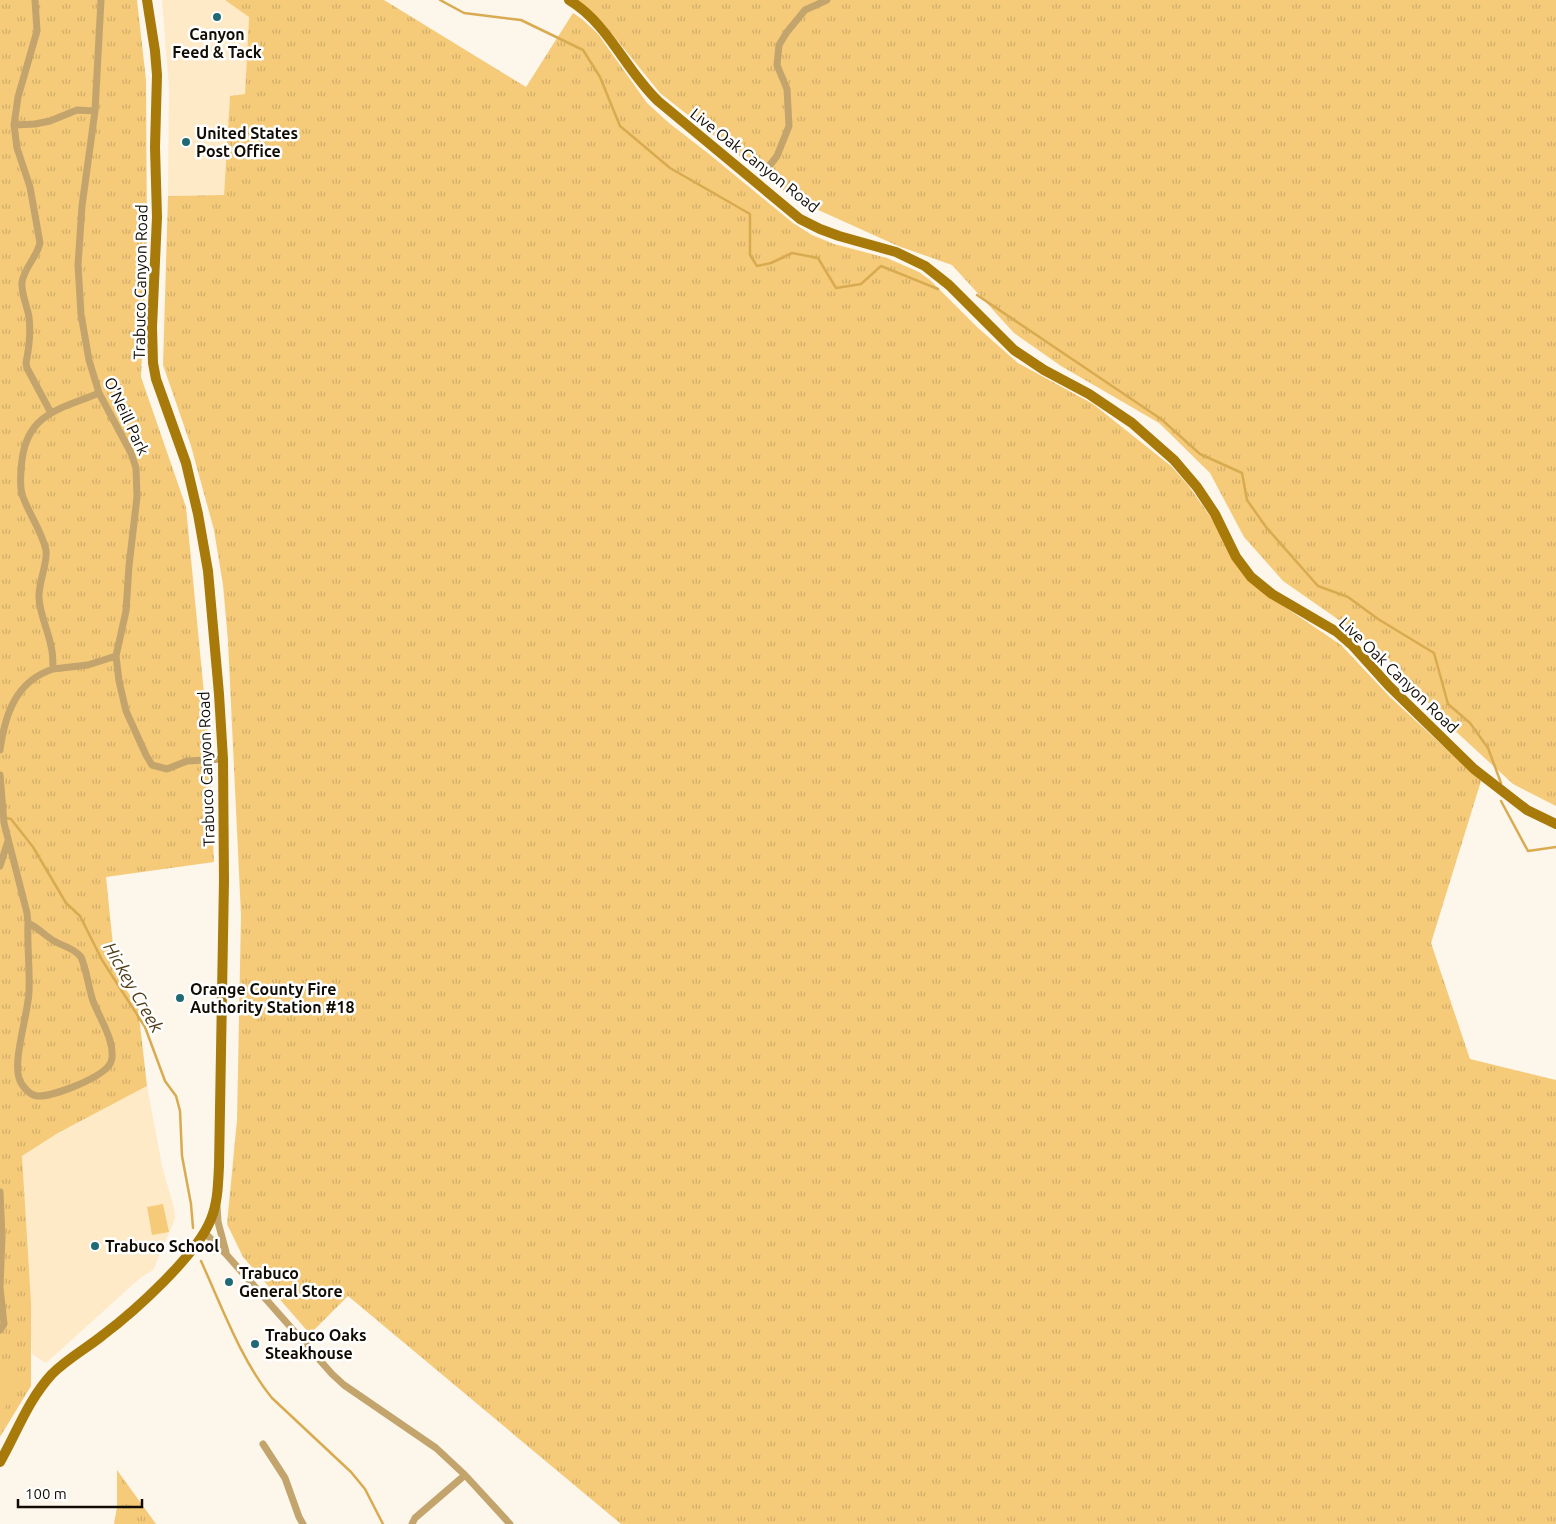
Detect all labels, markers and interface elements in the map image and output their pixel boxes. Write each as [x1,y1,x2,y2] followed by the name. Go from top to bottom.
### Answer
[211,11,223,23] marker: Canyon Feed & Tack
[172,25,262,61] place label: Canyon Feed & Tack
[687,104,823,216] street label: Live Oak Canyon Road
[196,124,298,160] place label: United States Post Office
[180,136,192,148] marker: United States Post Office
[130,204,150,360] street label: Trabuco Canyon Road
[101,374,153,458] street label: O'Neill Park
[1336,613,1462,737] street label: Live Oak Canyon Road
[194,691,218,847] street label: Trabuco Canyon Road
[100,938,168,1036] water label: Hickey Creek
[190,980,354,1016] place label: Orange County Fire Authority Station #18
[174,992,186,1004] marker: Orange County Fire Authority Station #18
[105,1237,219,1255] place label: Trabuco School
[89,1240,101,1252] marker: Trabuco School
[239,1264,343,1300] place label: Trabuco General Store
[223,1276,235,1288] marker: Trabuco General Store
[265,1326,367,1362] place label: Trabuco Oaks Steakhouse
[249,1338,261,1350] marker: Trabuco Oaks Steakhouse
[18,1476,141,1508] scale bar
[25,1485,67,1502] text: 100 m

